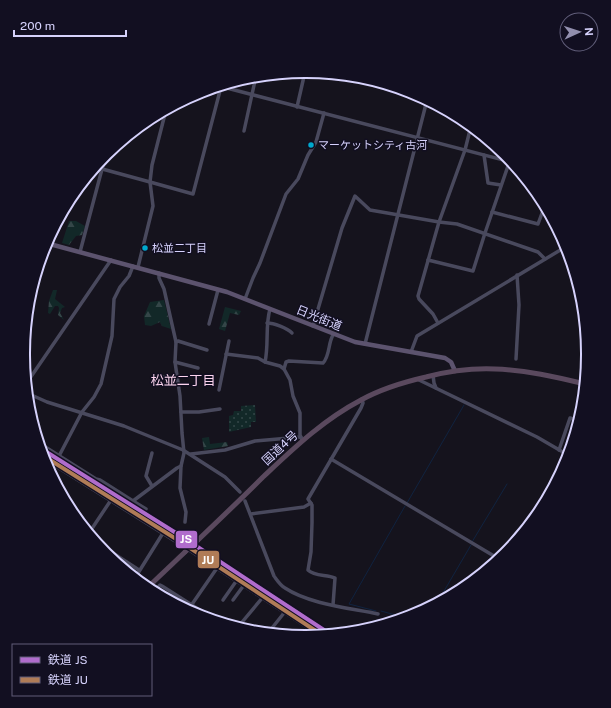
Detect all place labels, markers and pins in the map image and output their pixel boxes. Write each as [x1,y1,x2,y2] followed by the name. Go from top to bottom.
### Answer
[318,139,427,151] place label: マーケットシティ古河
[306,140,316,150] marker: マーケットシティ古河
[152,242,207,254] place label: 松並二丁目
[140,243,150,253] marker: 松並二丁目

